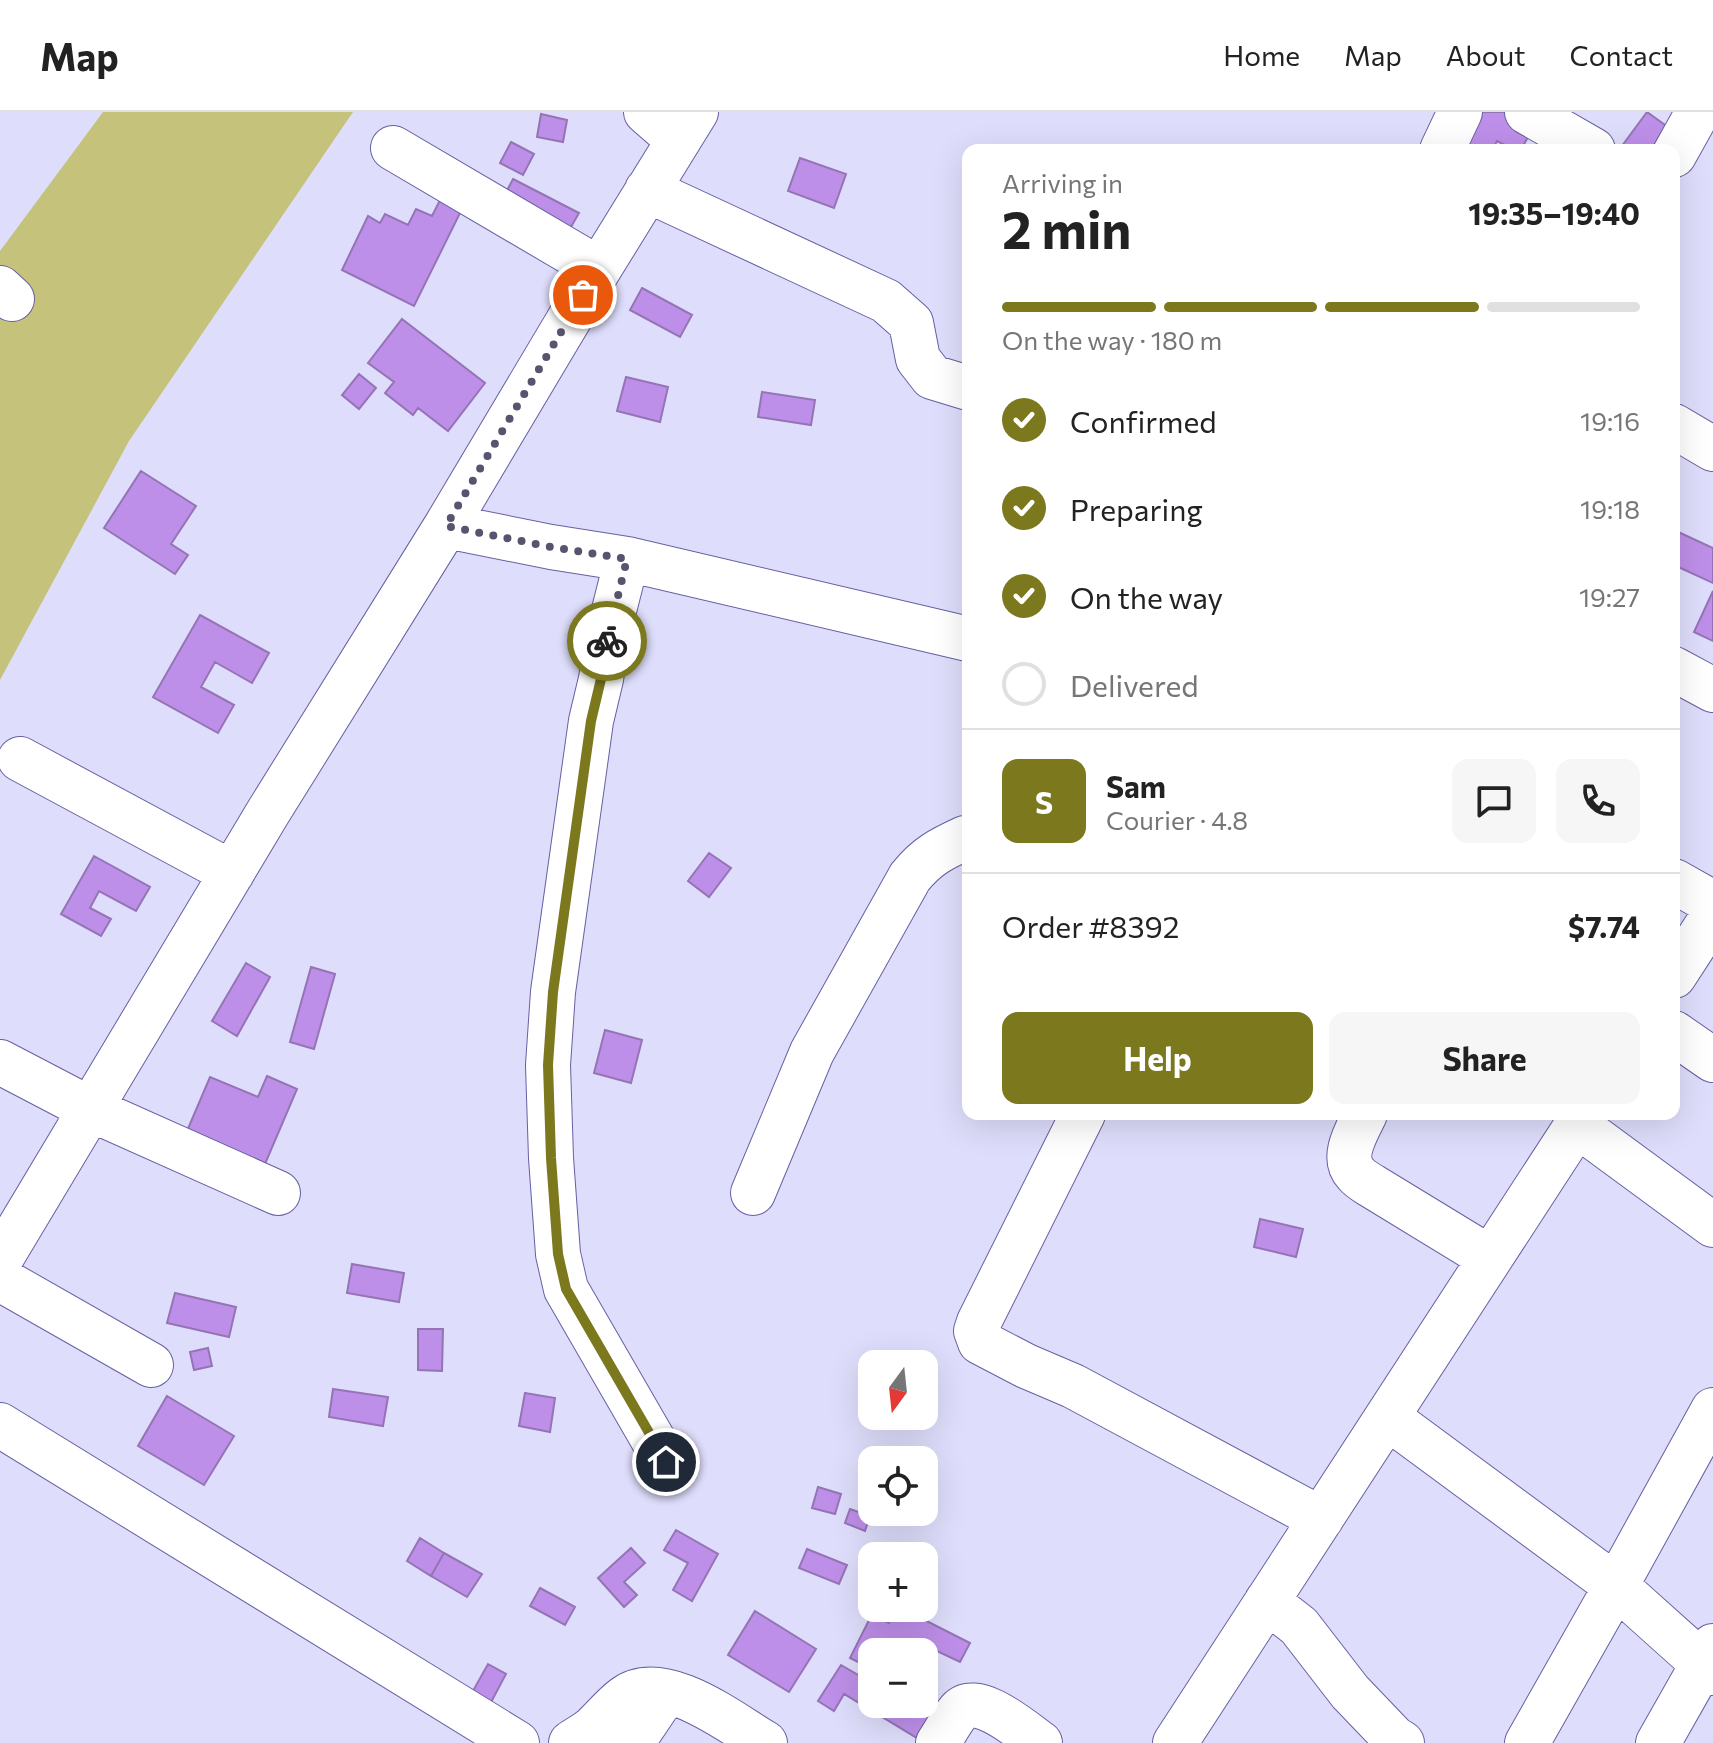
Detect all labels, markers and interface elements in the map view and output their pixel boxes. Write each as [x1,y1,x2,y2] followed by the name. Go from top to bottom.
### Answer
[40,32,119,79] text: Map
[1223,38,1300,72] text: Home
[1344,38,1402,72] text: Map
[1446,38,1526,72] text: About
[1570,38,1673,72] text: Contact
[1002,167,1123,198] text: Arriving in
[1468,194,1640,231] text: 19:35–19:40
[1002,196,1131,260] text: 2 min
[549,261,617,329] pin
[561,273,605,317] icon: bag
[1002,324,1222,355] text: On the way · 180 m
[1002,398,1046,442] icon: check
[1070,402,1217,439] text: Confirmed
[1580,405,1640,436] text: 19:16
[1002,486,1046,530] icon: check
[1070,490,1203,527] text: Preparing
[1580,493,1640,524] text: 19:18
[1002,574,1046,618] icon: check
[1070,578,1223,615] text: On the way
[1579,581,1640,612] text: 19:27
[567,601,647,681] courier
[585,619,629,663] icon: bike
[1070,666,1199,703] text: Delivered
[1452,759,1536,843] button: chat
[1556,759,1640,843] button: phone
[1106,767,1166,804] text: Sam
[1035,783,1053,820] text: S
[1106,804,1248,835] text: Courier · 4.8
[1002,907,1179,944] text: Order #8392
[1568,907,1640,944] text: $7.74
[1002,1012,1313,1104] button: Help
[1329,1012,1640,1104] button: Share
[858,1350,938,1430] north arrow
[858,1350,938,1718] map controls
[632,1428,700,1496] pin
[644,1440,688,1484] icon: home
[858,1446,938,1526] button: locate
[858,1542,938,1622] button: +
[858,1638,938,1718] button: −

